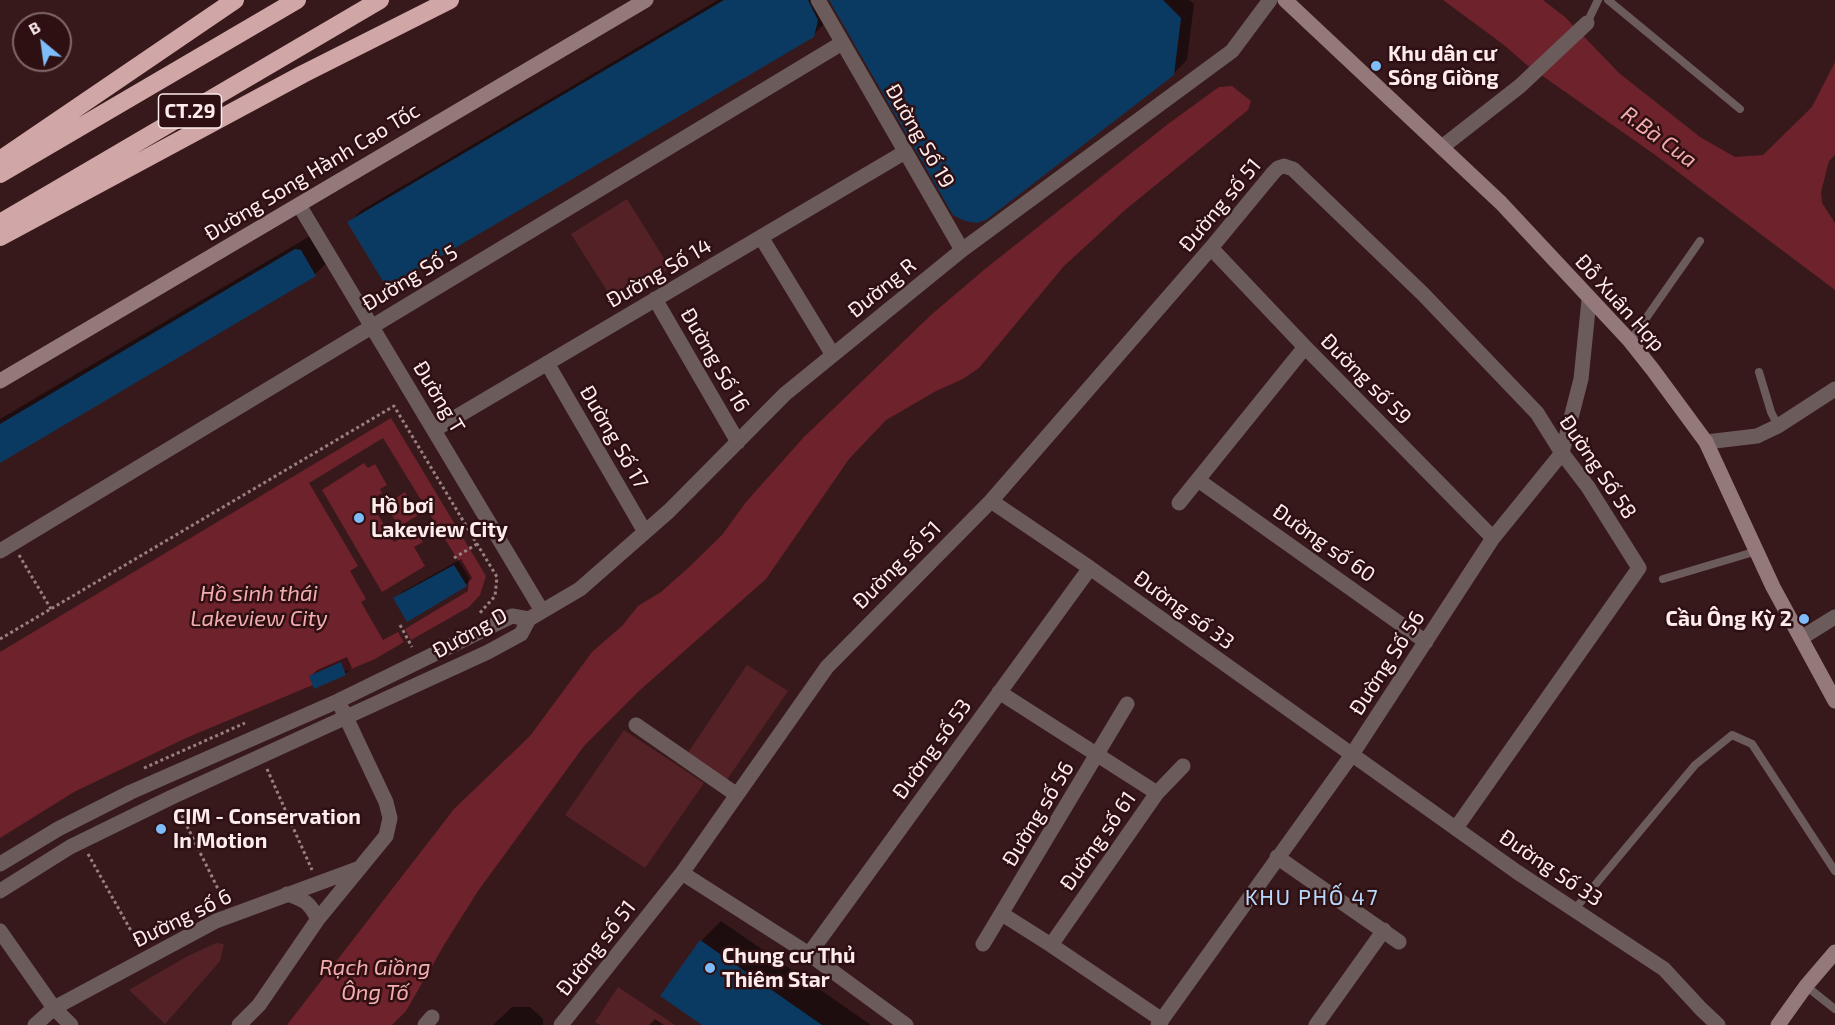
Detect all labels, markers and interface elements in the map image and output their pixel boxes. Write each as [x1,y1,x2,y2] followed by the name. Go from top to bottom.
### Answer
[12,12,72,72] north arrow
[25,17,43,38] text: B
[1388,41,1499,91] place label: Khu dân cư Sông Giồng
[1369,59,1383,73] marker: Khu dân cư Sông Giồng
[880,79,960,193] street label: Đường Số 19
[158,94,222,128] road number: CT.29
[200,98,424,246] street label: Đường Song Hành Cao Tốc
[1616,101,1702,173] water label: R.Bà Cua
[1174,153,1266,257] street label: Đường số 51
[602,233,716,313] street label: Đường Số 14
[358,240,462,316] street label: Đường Số 5
[1570,249,1670,357] street label: Đỗ Xuân Hợp
[843,253,921,323] street label: Đường R
[675,303,755,417] street label: Đường Số 16
[1315,328,1417,430] street label: Đường số 59
[408,356,470,438] street label: Đường T
[574,381,654,493] street label: Đường Số 17
[1554,410,1642,524] street label: Đường Số 58
[371,493,508,543] place label: Hồ bơi Lakeview City
[1268,498,1380,588] street label: Đường số 60
[352,511,366,525] marker: Hồ bơi Lakeview City
[848,516,946,614] street label: Đường số 51
[1129,565,1239,655] street label: Đường số 33
[190,581,328,632] water label: Hồ sinh thái Lakeview City
[428,602,512,664] street label: Đường D
[1344,606,1430,720] street label: Đường Số 56
[1666,606,1792,632] place label: Cầu Ông Kỳ 2
[1797,612,1811,626] marker: Cầu Ông Kỳ 2
[887,694,977,804] street label: Đường số 53
[997,757,1079,871] street label: Đường số 56
[1055,787,1141,895] street label: Đường số 61
[173,804,361,854] place label: CIM - Conservation In Motion
[154,822,168,836] marker: CIM - Conservation In Motion
[1495,824,1607,912] street label: Đường Số 33
[129,883,235,953] street label: Đường số 6
[1245,885,1379,911] district label: KHU PHỐ 47
[551,895,641,1001] street label: Đường số 51
[722,943,855,993] place label: Chung cư Thủ Thiêm Star
[319,955,431,1006] water label: Rạch Giồng Ông Tố
[703,961,717,975] marker: Chung cư Thủ Thiêm Star

